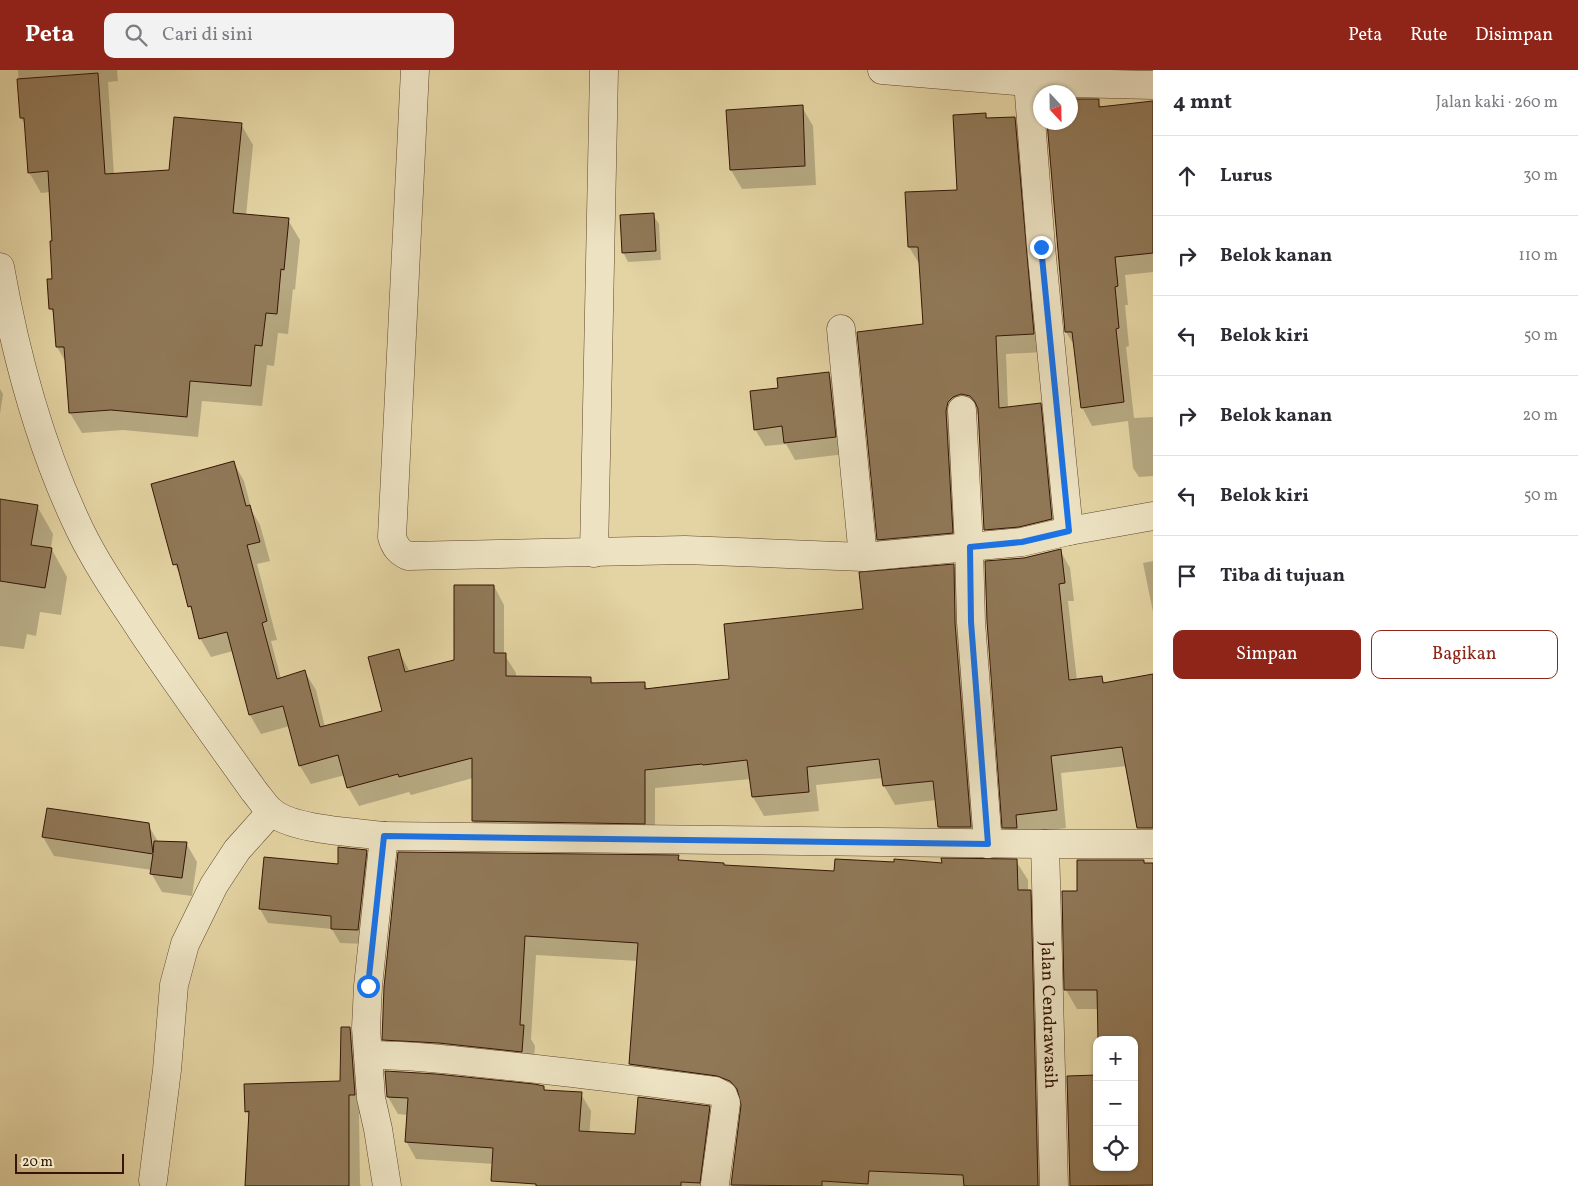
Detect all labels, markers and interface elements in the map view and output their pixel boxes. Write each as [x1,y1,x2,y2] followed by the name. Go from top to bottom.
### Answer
[104,13,454,58] search box
[25,18,74,52] text: Peta
[122,21,150,49] icon: search
[162,22,253,48] text: Cari di sini
[1348,23,1382,48] text: Peta
[1410,23,1447,48] text: Rute
[1475,23,1553,48] text: Disimpan
[1033,85,1078,130] north arrow
[1173,88,1232,117] text: 4 mnt
[1436,92,1558,114] text: Jalan kaki · 260 m
[1173,162,1201,190] icon: ahead
[1220,163,1272,189] text: Lurus
[1523,165,1558,187] text: 30 m
[1030,236,1053,259] route end
[1173,242,1201,270] icon: right
[1220,243,1332,269] text: Belok kanan
[1519,245,1558,267] text: 110 m
[1173,322,1201,350] icon: left
[1220,323,1309,349] text: Belok kiri
[1524,325,1558,347] text: 50 m
[1173,402,1201,430] icon: right
[1220,403,1332,429] text: Belok kanan
[1523,405,1558,427] text: 20 m
[1173,482,1201,510] icon: left
[1220,483,1309,509] text: Belok kiri
[1524,485,1558,507] text: 50 m
[1173,562,1201,590] icon: arrive
[1220,563,1345,589] text: Tiba di tujuan
[1173,630,1361,679] button: Simpan
[1371,630,1558,679] button: Bagikan
[1034,941,1062,1089] street label: Jalan Cendrawasih
[357,975,380,998] route start
[1093,1036,1138,1171] map controls
[1093,1036,1138,1081] button: +
[1093,1081,1138,1126] button: −
[1093,1126,1138,1171] button: locate
[15,1151,124,1174] scale bar
[22,1153,53,1172] text: 20 m

